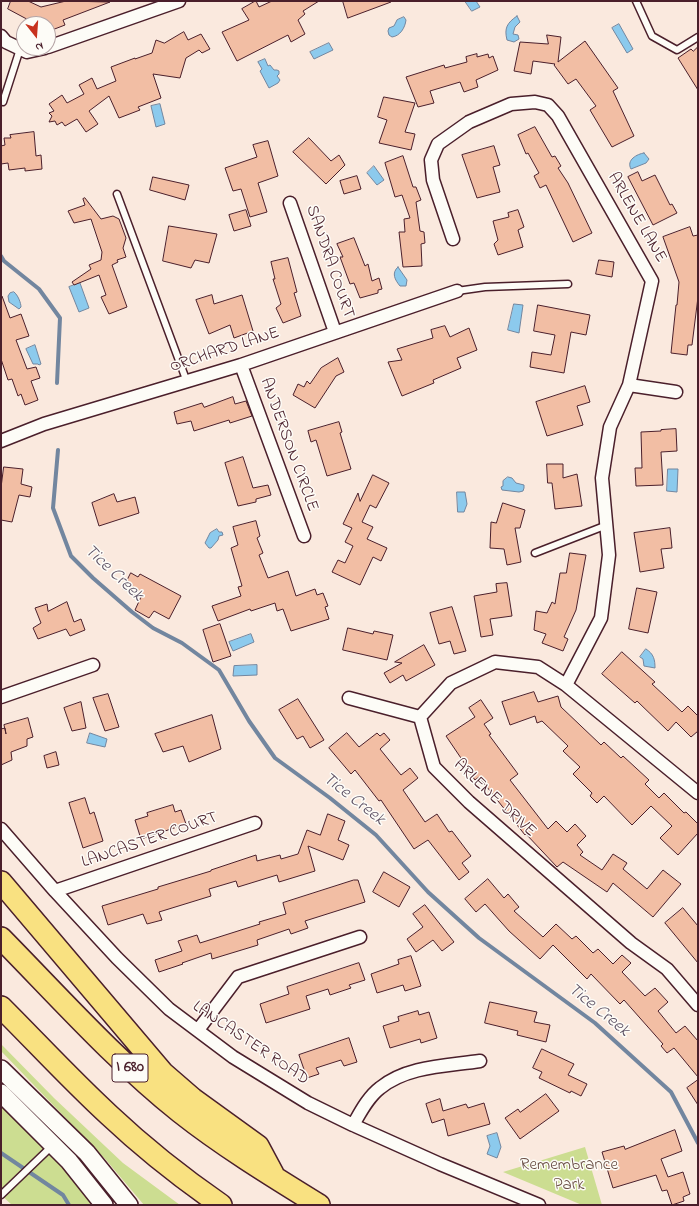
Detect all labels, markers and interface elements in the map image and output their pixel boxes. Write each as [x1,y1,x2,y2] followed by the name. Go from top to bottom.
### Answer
[16,16,56,56] north arrow
[33,38,45,55] text: N
[602,169,670,267] street label: ARLENE LANE
[300,203,358,321] street label: SANDRA COURT
[168,324,282,378] street label: ORCHARD LANE
[254,375,322,515] street label: ANDERSON CIRCLE
[79,541,147,607] water label: Tice Creek
[448,756,540,842] street label: ARLENE DRIVE
[317,769,389,831] water label: Tice Creek
[79,808,221,874] street label: LANCASTER COURT
[563,979,633,1043] water label: Tice Creek
[188,997,312,1091] street label: LANCASTER ROAD
[112,1054,148,1082] road number: I 680
[520,1156,618,1196] park label: Remembrance Park

